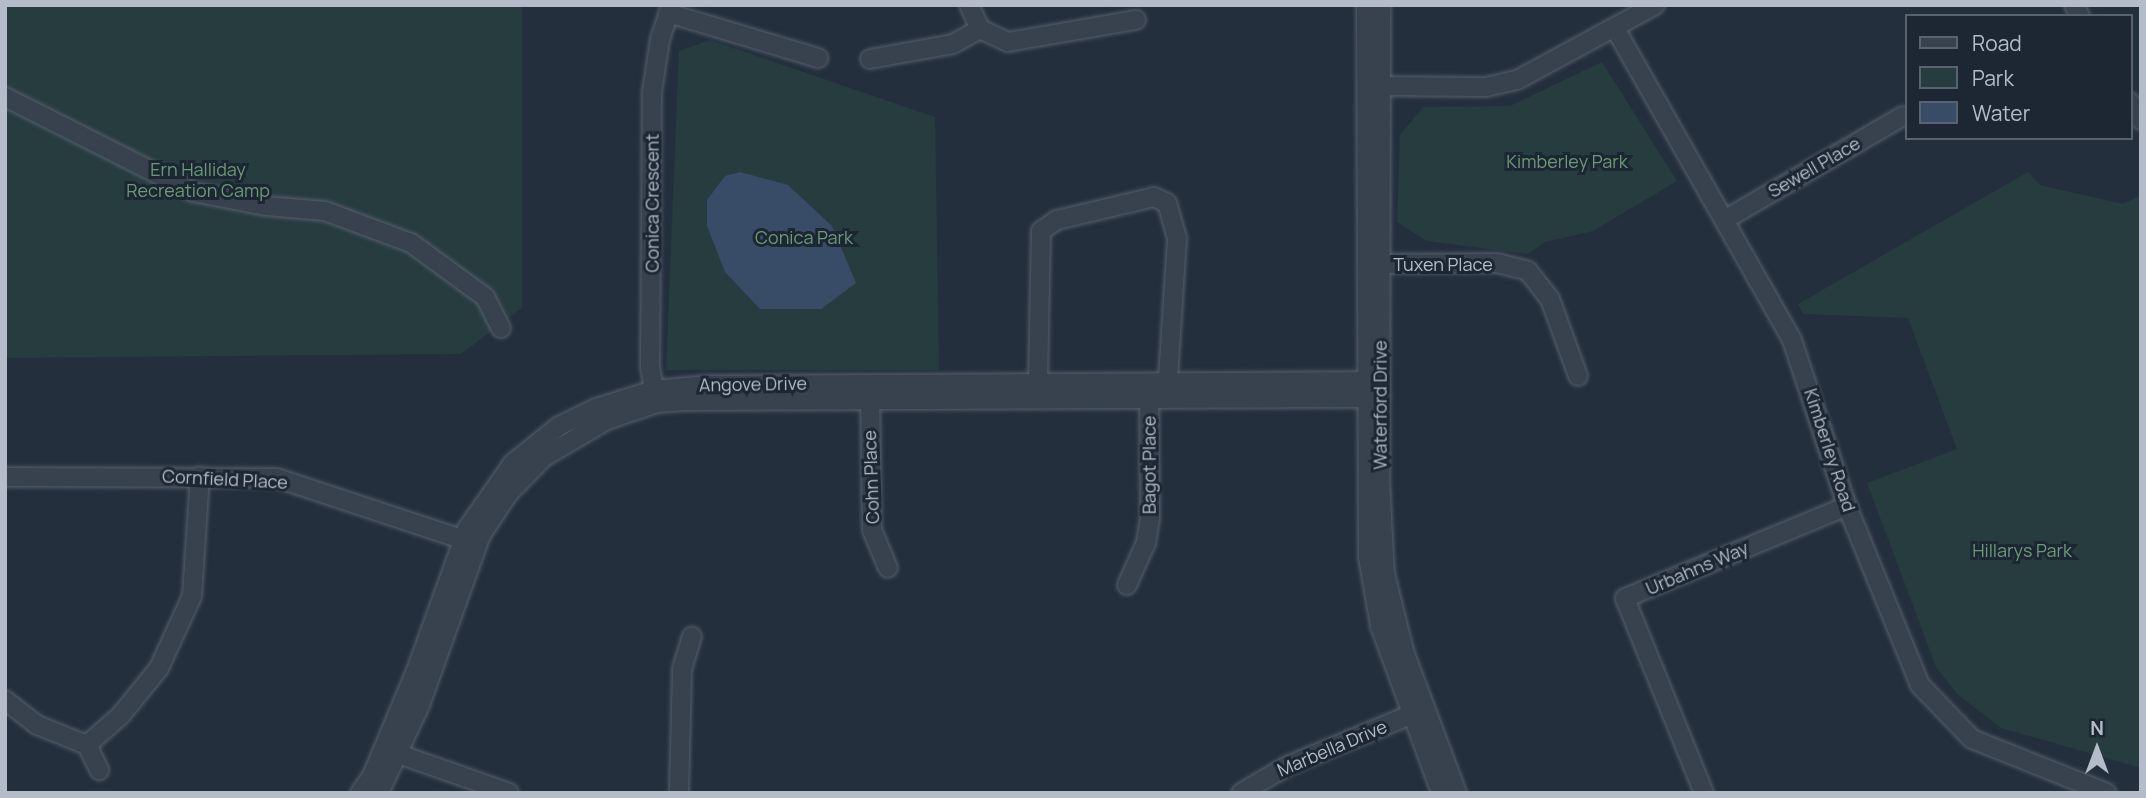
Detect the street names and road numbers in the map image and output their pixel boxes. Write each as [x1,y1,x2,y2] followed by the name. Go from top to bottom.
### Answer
[1764,132,1864,202] street label: Sewell Place
[641,134,663,272] street label: Conica Crescent
[1393,253,1493,275] street label: Tuxen Place
[1369,340,1391,470] street label: Waterford Drive
[699,372,807,396] street label: Angove Drive
[1800,386,1860,514] street label: Kimberley Road
[1138,416,1160,514] street label: Bagot Place
[859,430,883,524] street label: Cohn Place
[162,465,288,493] street label: Cornfield Place
[1643,537,1751,599] street label: Urbahns Way
[1274,715,1390,781] street label: Marbella Drive

